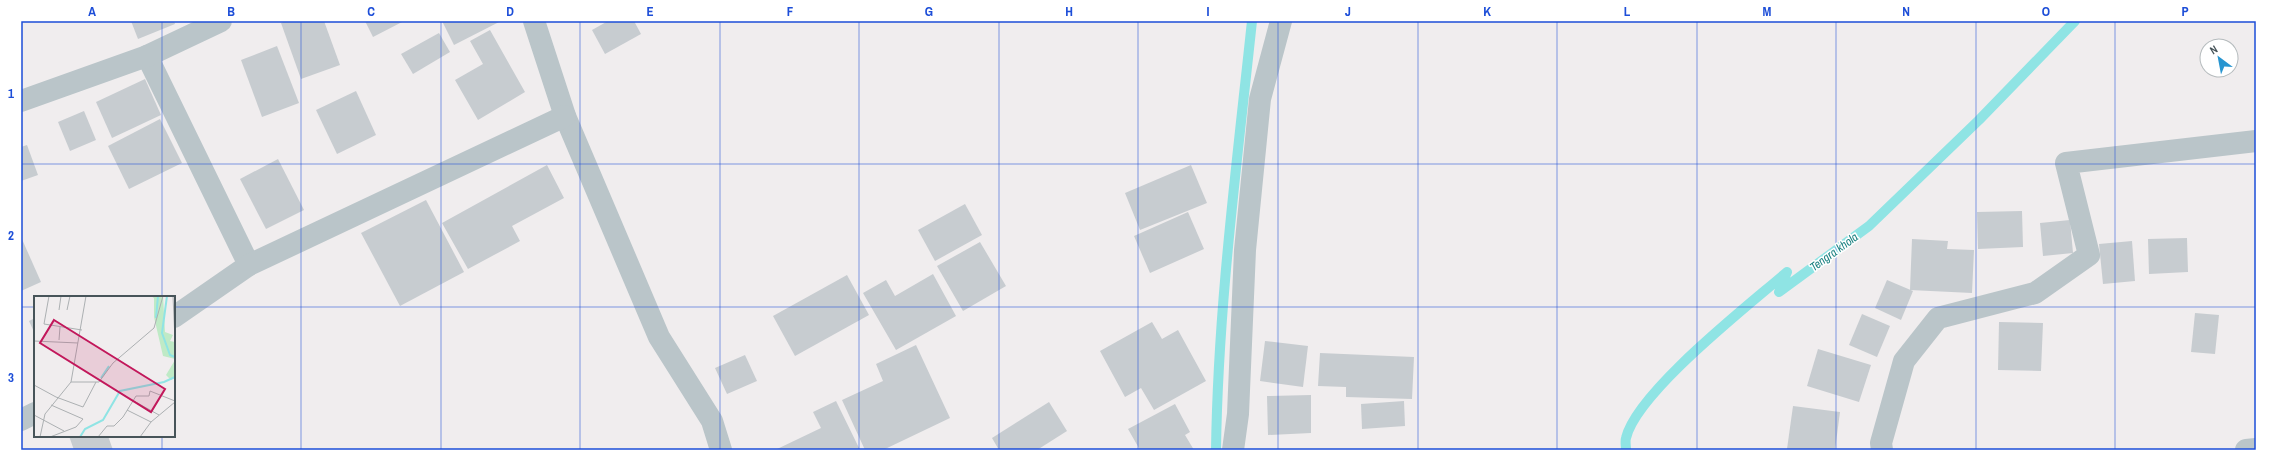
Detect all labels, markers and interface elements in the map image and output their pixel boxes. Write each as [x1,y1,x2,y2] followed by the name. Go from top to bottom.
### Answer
[88,3,96,20] text: A
[227,3,235,20] text: B
[367,3,375,20] text: C
[506,3,514,20] text: D
[646,3,654,20] text: E
[787,3,794,20] text: F
[925,3,933,20] text: G
[1065,3,1073,20] text: H
[1207,3,1210,20] text: I
[1345,3,1351,20] text: J
[1483,3,1491,20] text: K
[1624,3,1631,20] text: L
[1763,3,1772,20] text: M
[1902,3,1910,20] text: N
[2042,3,2050,20] text: O
[2181,3,2189,20] text: P
[2199,38,2239,78] north arrow
[2207,42,2220,57] text: N
[8,85,14,102] text: 1
[8,227,14,244] text: 2
[1807,229,1862,275] water label: Tengra khola
[34,296,175,437] inset map
[8,369,14,386] text: 3

